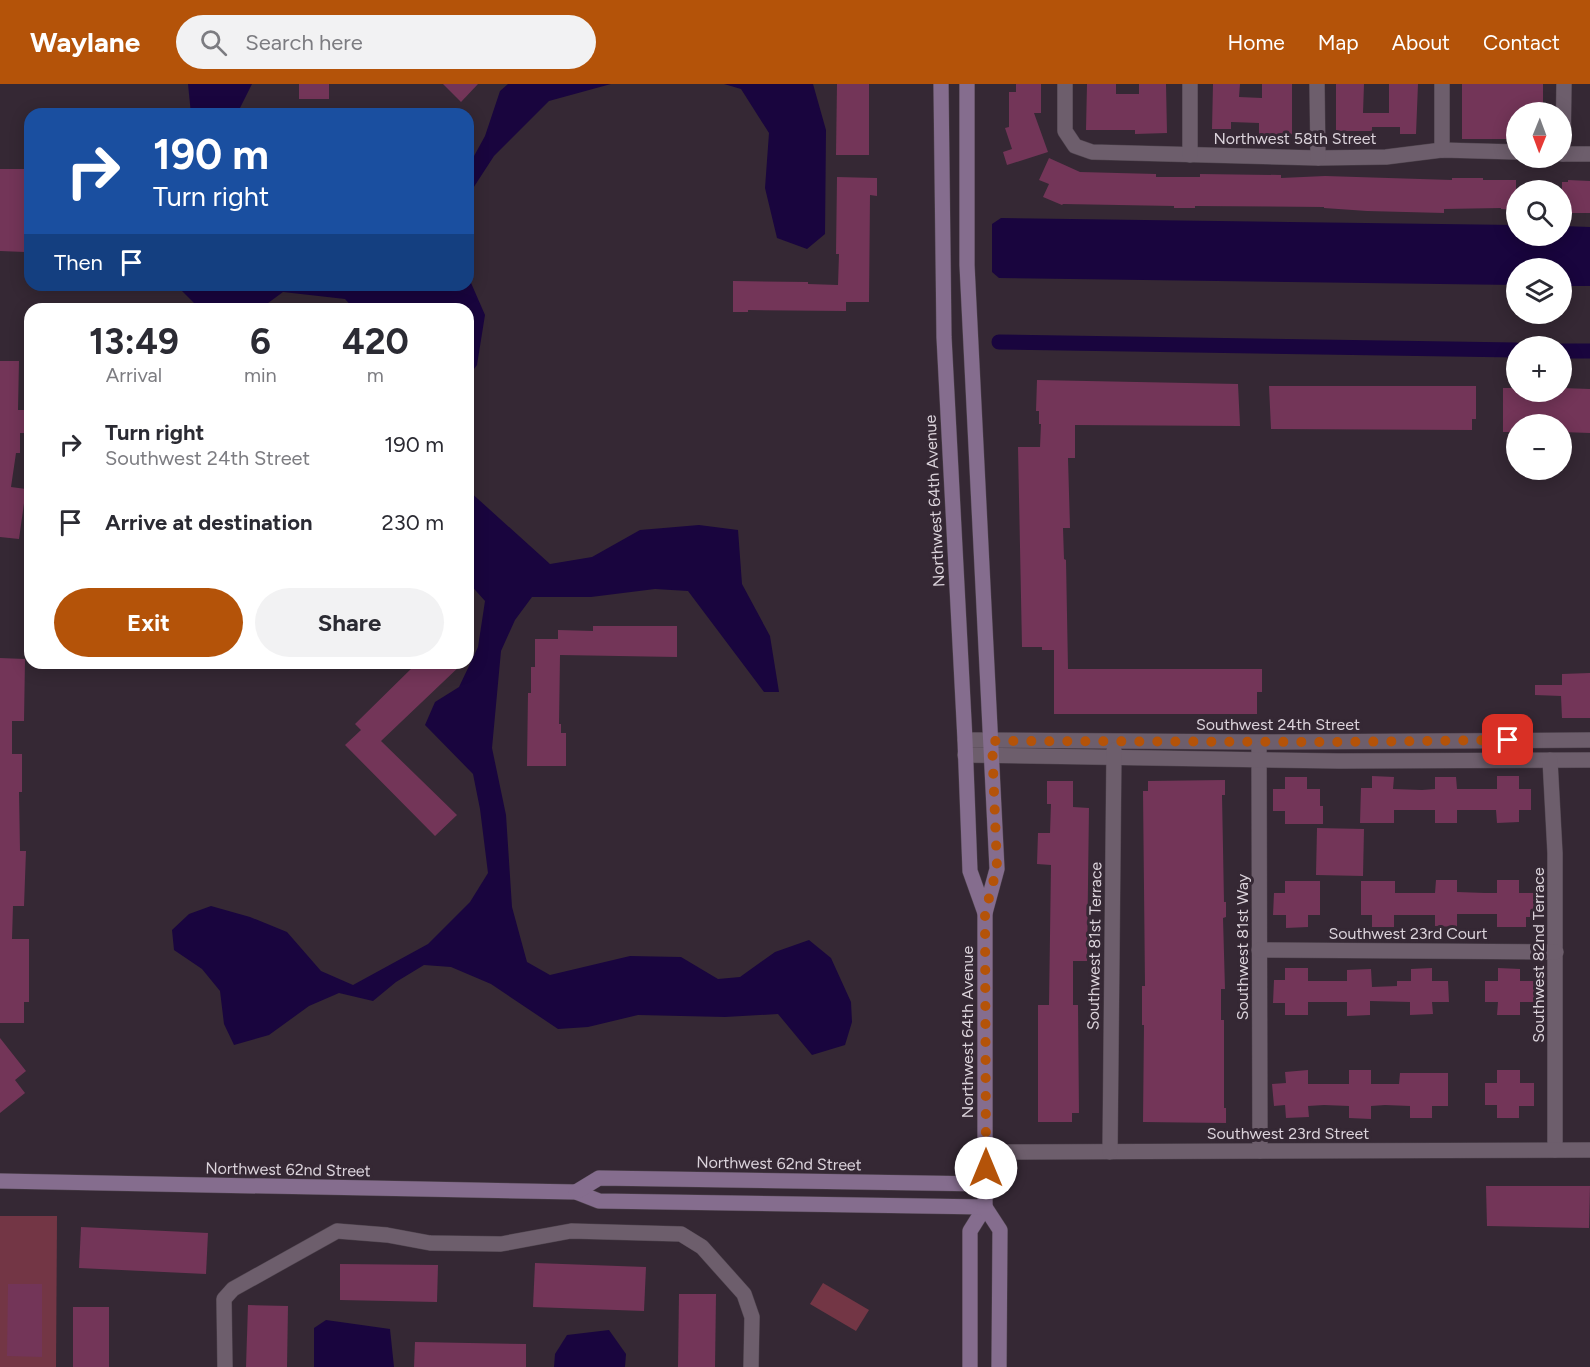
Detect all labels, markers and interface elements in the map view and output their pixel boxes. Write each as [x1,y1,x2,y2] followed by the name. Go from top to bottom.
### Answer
[176,15,596,69] search box
[30,25,140,59] text: Waylane
[197,26,230,59] icon: search
[245,29,363,56] text: Search here
[1228,30,1285,55] text: Home
[1318,30,1359,55] text: Map
[1392,30,1450,55] text: About
[1483,30,1560,55] text: Contact
[1506,102,1572,168] north arrow
[1506,102,1572,480] map controls
[153,129,269,180] text: 190 m
[1213,129,1377,148] street label: Northwest 58th Street
[54,132,132,210] icon: right
[153,180,269,213] text: Turn right
[1506,180,1572,246] button: search
[115,246,148,279] icon: arrive
[54,249,103,276] text: Then
[1506,258,1572,324] button: layers
[89,320,179,363] text: 13:49
[250,320,271,363] text: 6
[342,320,409,363] text: 420
[1506,336,1572,402] button: +
[106,363,162,387] text: Arrival
[244,363,277,387] text: min
[367,363,384,387] text: m
[920,414,949,588] street label: Northwest 64th Avenue
[1506,414,1572,480] button: −
[105,419,204,446] text: Turn right
[54,428,87,461] icon: right
[384,431,444,458] text: 190 m
[105,446,310,470] text: Southwest 24th Street
[54,506,87,539] icon: arrive
[105,509,313,536] text: Arrive at destination
[381,509,444,536] text: 230 m
[54,588,243,657] button: Exit
[255,588,444,657] button: Share
[1482,714,1533,765] pin
[1196,715,1360,734] street label: Southwest 24th Street
[1491,723,1524,756] icon: arrive
[1084,861,1105,1030] street label: Southwest 81st Terrace
[1529,867,1548,1043] street label: Southwest 82nd Terrace
[1233,873,1252,1020] street label: Southwest 81st Way
[1328,924,1488,943] street label: Southwest 23rd Court
[958,945,977,1118] street label: Northwest 64th Avenue
[1207,1124,1369,1143] street label: Southwest 23rd Street
[954,1136,1018,1200] position arrow
[696,1153,862,1174] street label: Northwest 62nd Street
[205,1159,371,1180] street label: Northwest 62nd Street

